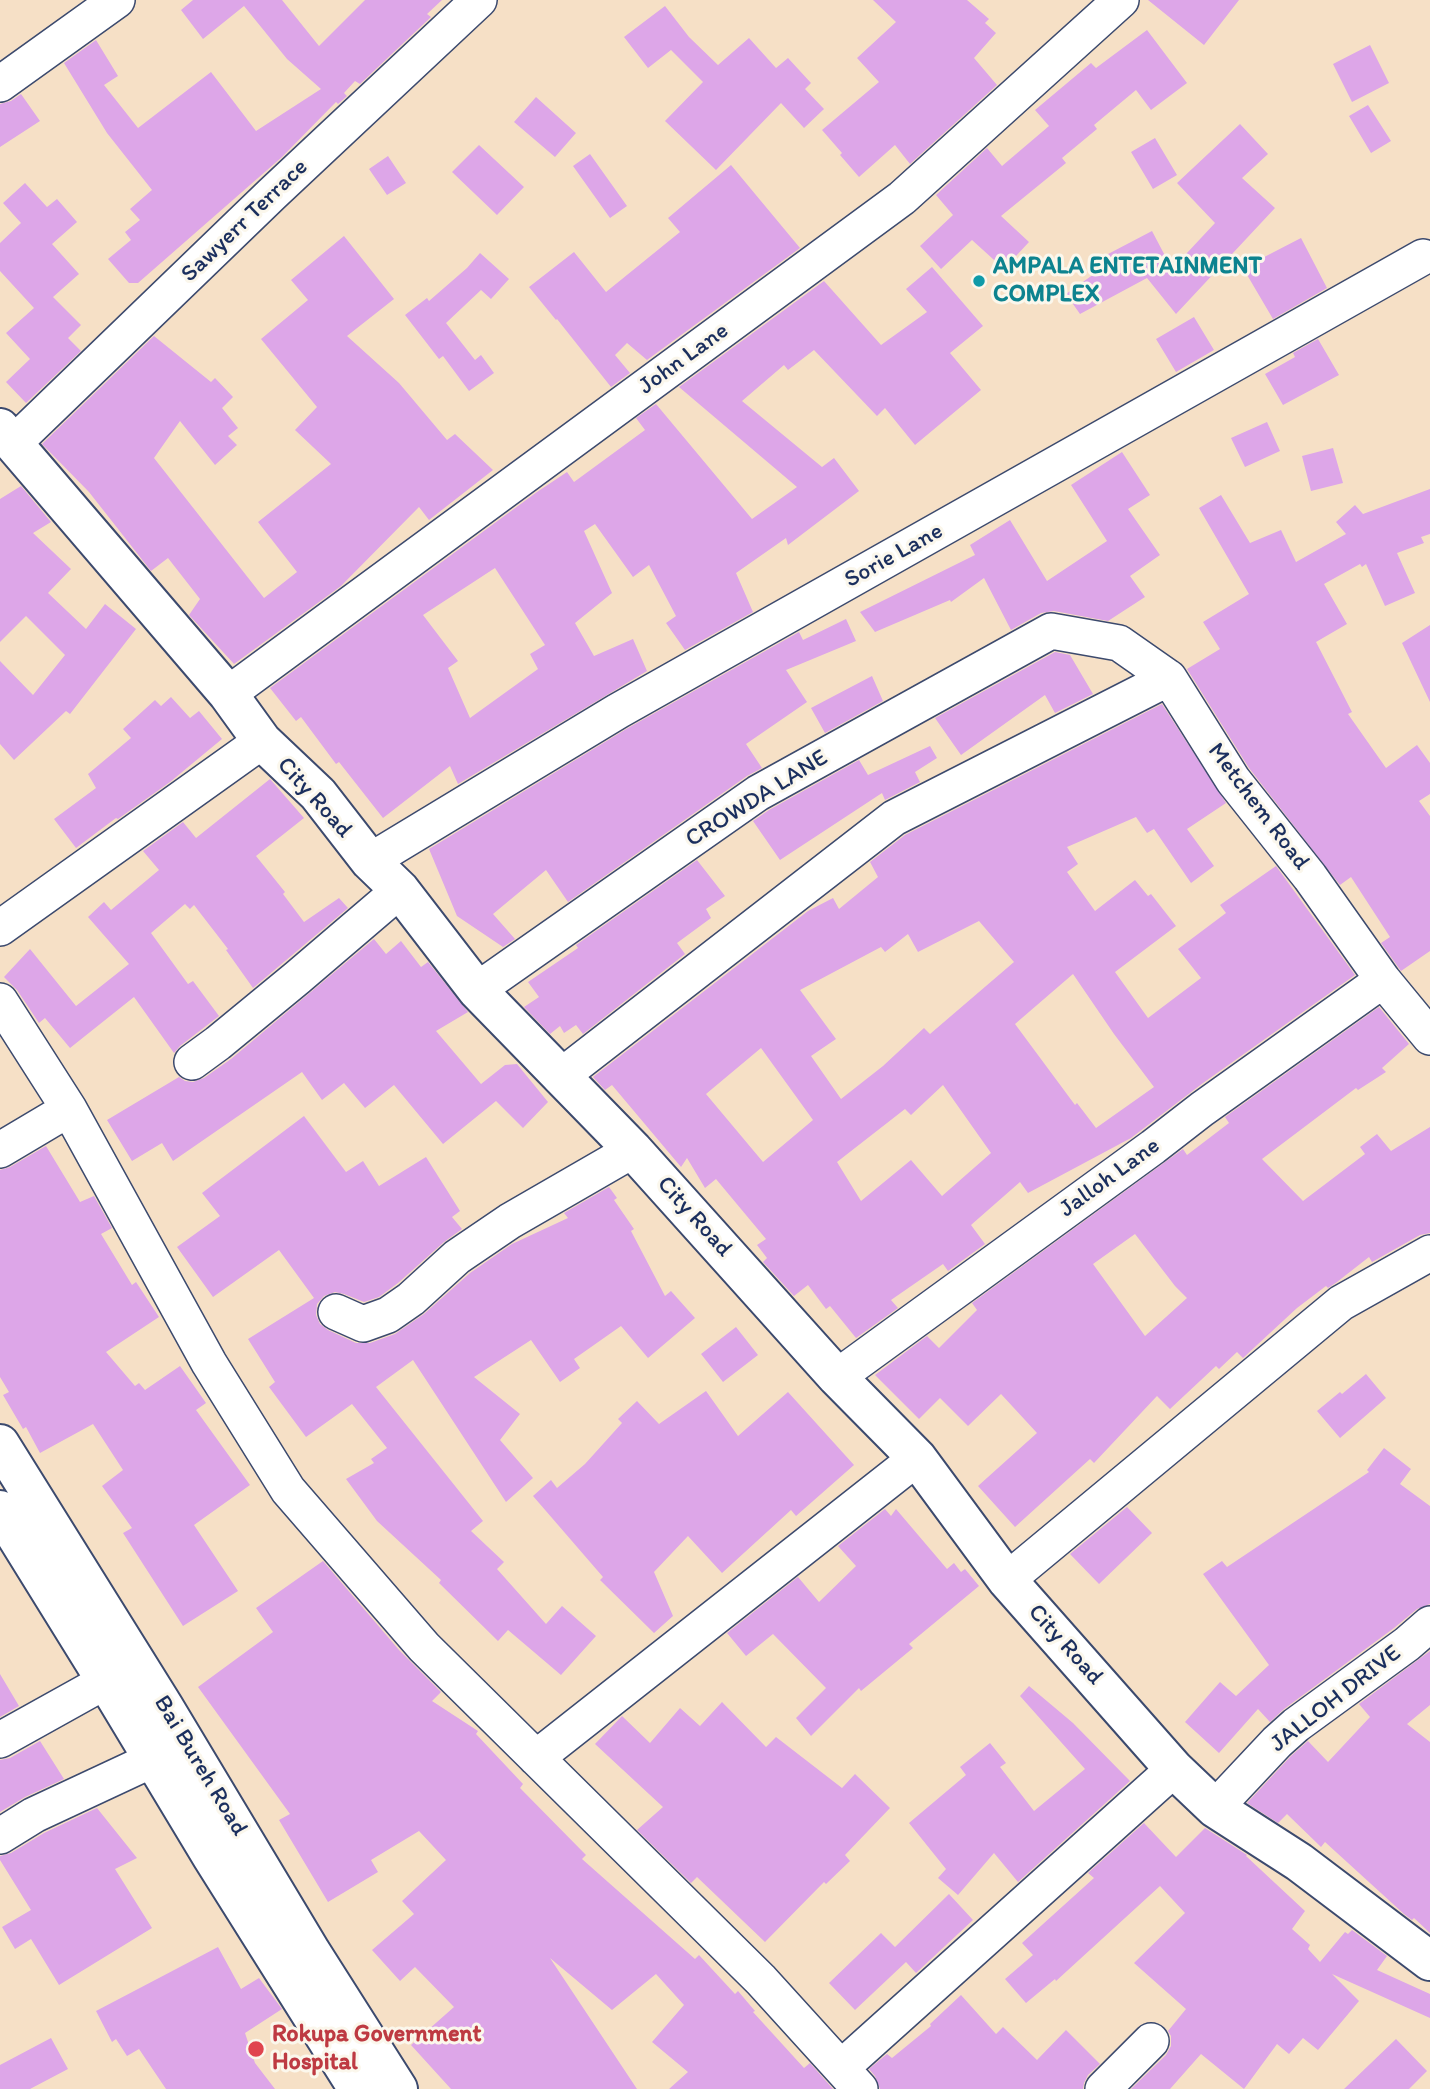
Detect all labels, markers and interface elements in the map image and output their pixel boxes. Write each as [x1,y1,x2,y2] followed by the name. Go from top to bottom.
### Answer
[176,153,314,289] street label: Sawyerr Terrace
[993,253,1262,309] place label: AMPALA ENTETAINMENT COMPLEX
[971,273,987,289] marker: AMPALA ENTETAINMENT COMPLEX
[633,317,735,401] street label: John Lane
[840,517,948,595] street label: Sorie Lane
[1201,738,1315,876] street label: Metchem Road
[681,744,833,854] street label: CROWDA LANE
[270,752,358,844] street label: City Road
[1054,1132,1166,1224] street label: Jalloh Lane
[650,1171,738,1263] street label: City Road
[1021,1599,1109,1691] street label: City Road
[1265,1639,1407,1759] street label: JALLOH DRIVE
[147,1691,253,1841] street label: Bai Bureh Road
[272,2021,481,2077] place label: Rokupa Government Hospital
[246,2039,266,2059] marker: Rokupa Government Hospital

